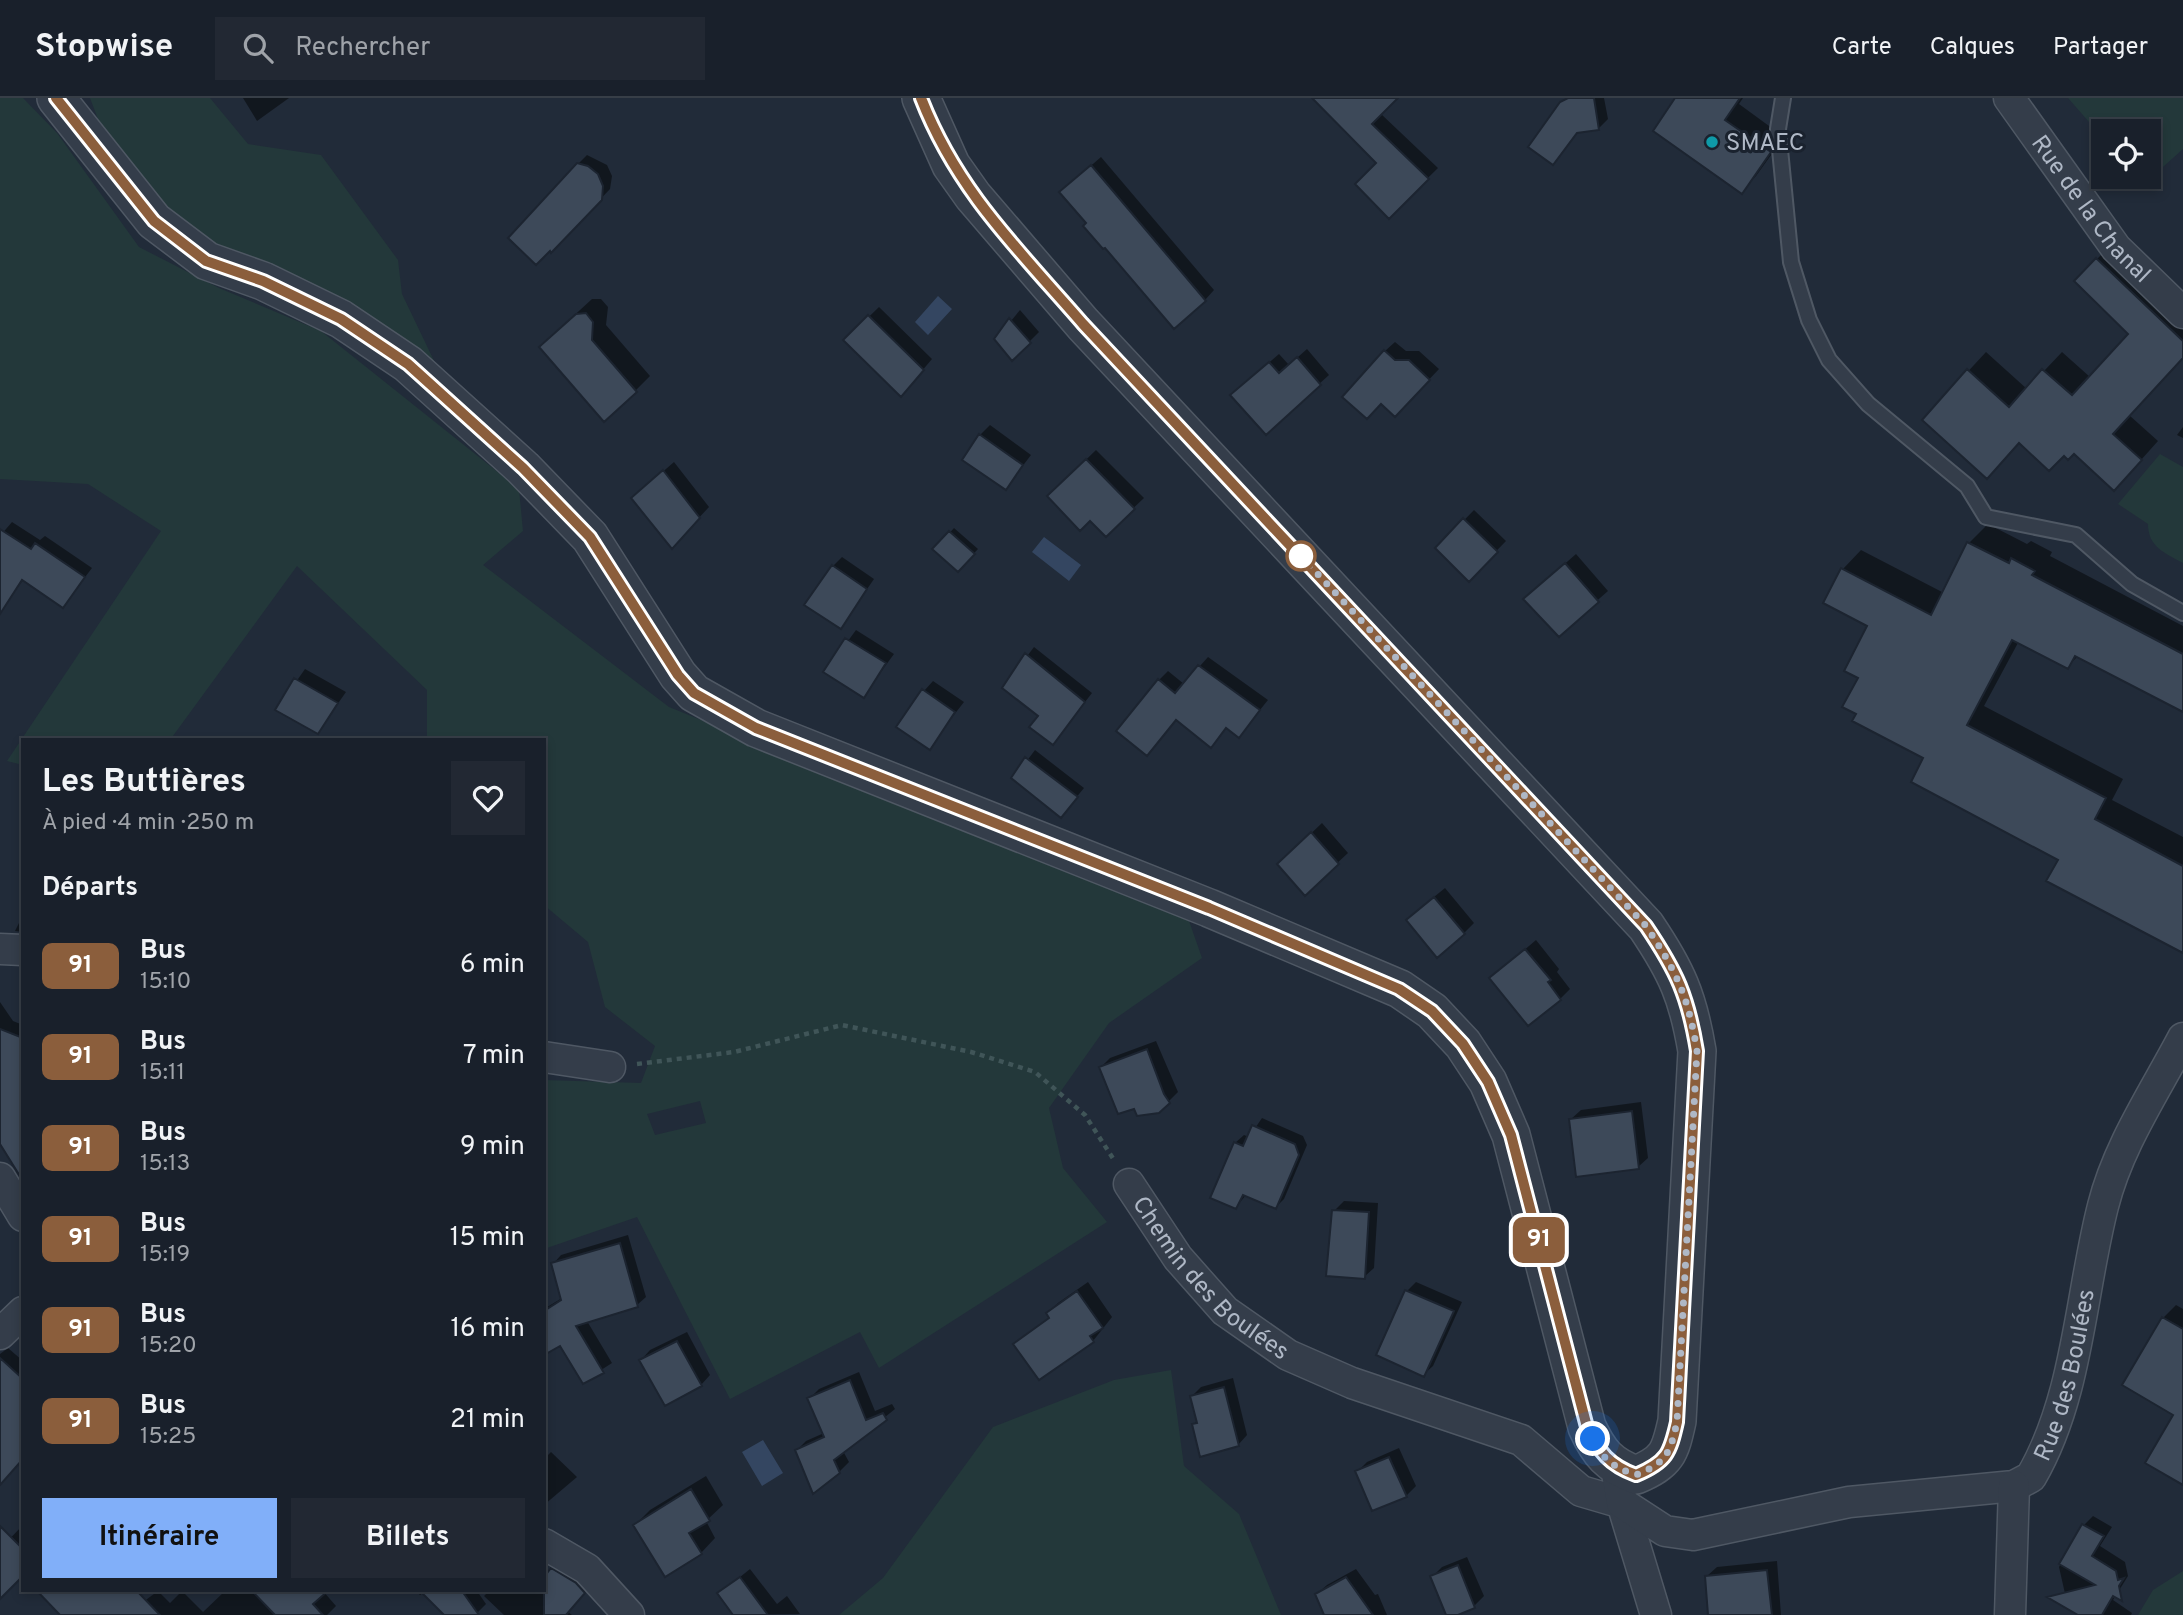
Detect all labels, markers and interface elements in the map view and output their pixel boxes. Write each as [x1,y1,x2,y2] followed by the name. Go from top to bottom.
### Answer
[215,17,705,80] search box
[35,27,173,69] text: Stopwise
[239,29,277,67] icon: search
[295,32,430,65] text: Rechercher
[1832,33,1892,63] text: Carte
[1930,33,2015,63] text: Calques
[2053,33,2148,63] text: Partager
[2091,119,2161,189] map controls
[2091,119,2161,189] button: locate
[1726,129,1804,159] place label: SMAEC
[2023,130,2156,290] street label: Rue de la Chanal
[1704,134,1720,150] marker: SMAEC
[1286,541,1316,571] unlabelled marker
[451,761,525,835] button: heart
[42,762,246,804] text: Les Buttières
[42,809,254,838] text: À pied · 4 min · 250 m
[42,872,138,905] text: Départs
[140,935,186,968] text: Bus
[460,949,525,982] text: 6 min
[68,951,93,981] text: 91
[140,968,191,997] text: 15:10
[140,1026,186,1059] text: Bus
[463,1040,525,1073] text: 7 min
[68,1042,93,1072] text: 91
[140,1059,185,1088] text: 15:11
[140,1117,186,1150] text: Bus
[460,1131,525,1164] text: 9 min
[68,1133,93,1163] text: 91
[140,1150,190,1179] text: 15:13
[1124,1191,1294,1368] street label: Chemin des Boulées
[140,1208,186,1241] text: Bus
[1508,1217,1570,1263] line badge: 91
[450,1222,525,1255] text: 15 min
[68,1224,93,1254] text: 91
[1527,1225,1551,1255] text: 91
[140,1241,190,1270] text: 15:19
[2029,1287,2103,1466] street label: Rue des Boulées
[140,1299,186,1332] text: Bus
[450,1313,525,1346] text: 16 min
[68,1315,93,1345] text: 91
[140,1332,197,1361] text: 15:20
[140,1390,186,1423] text: Bus
[450,1404,525,1437] text: 21 min
[68,1406,93,1436] text: 91
[1575,1421,1610,1456] your location
[140,1423,196,1452] text: 15:25
[42,1498,277,1578] button: Itinéraire
[291,1498,525,1578] button: Billets

